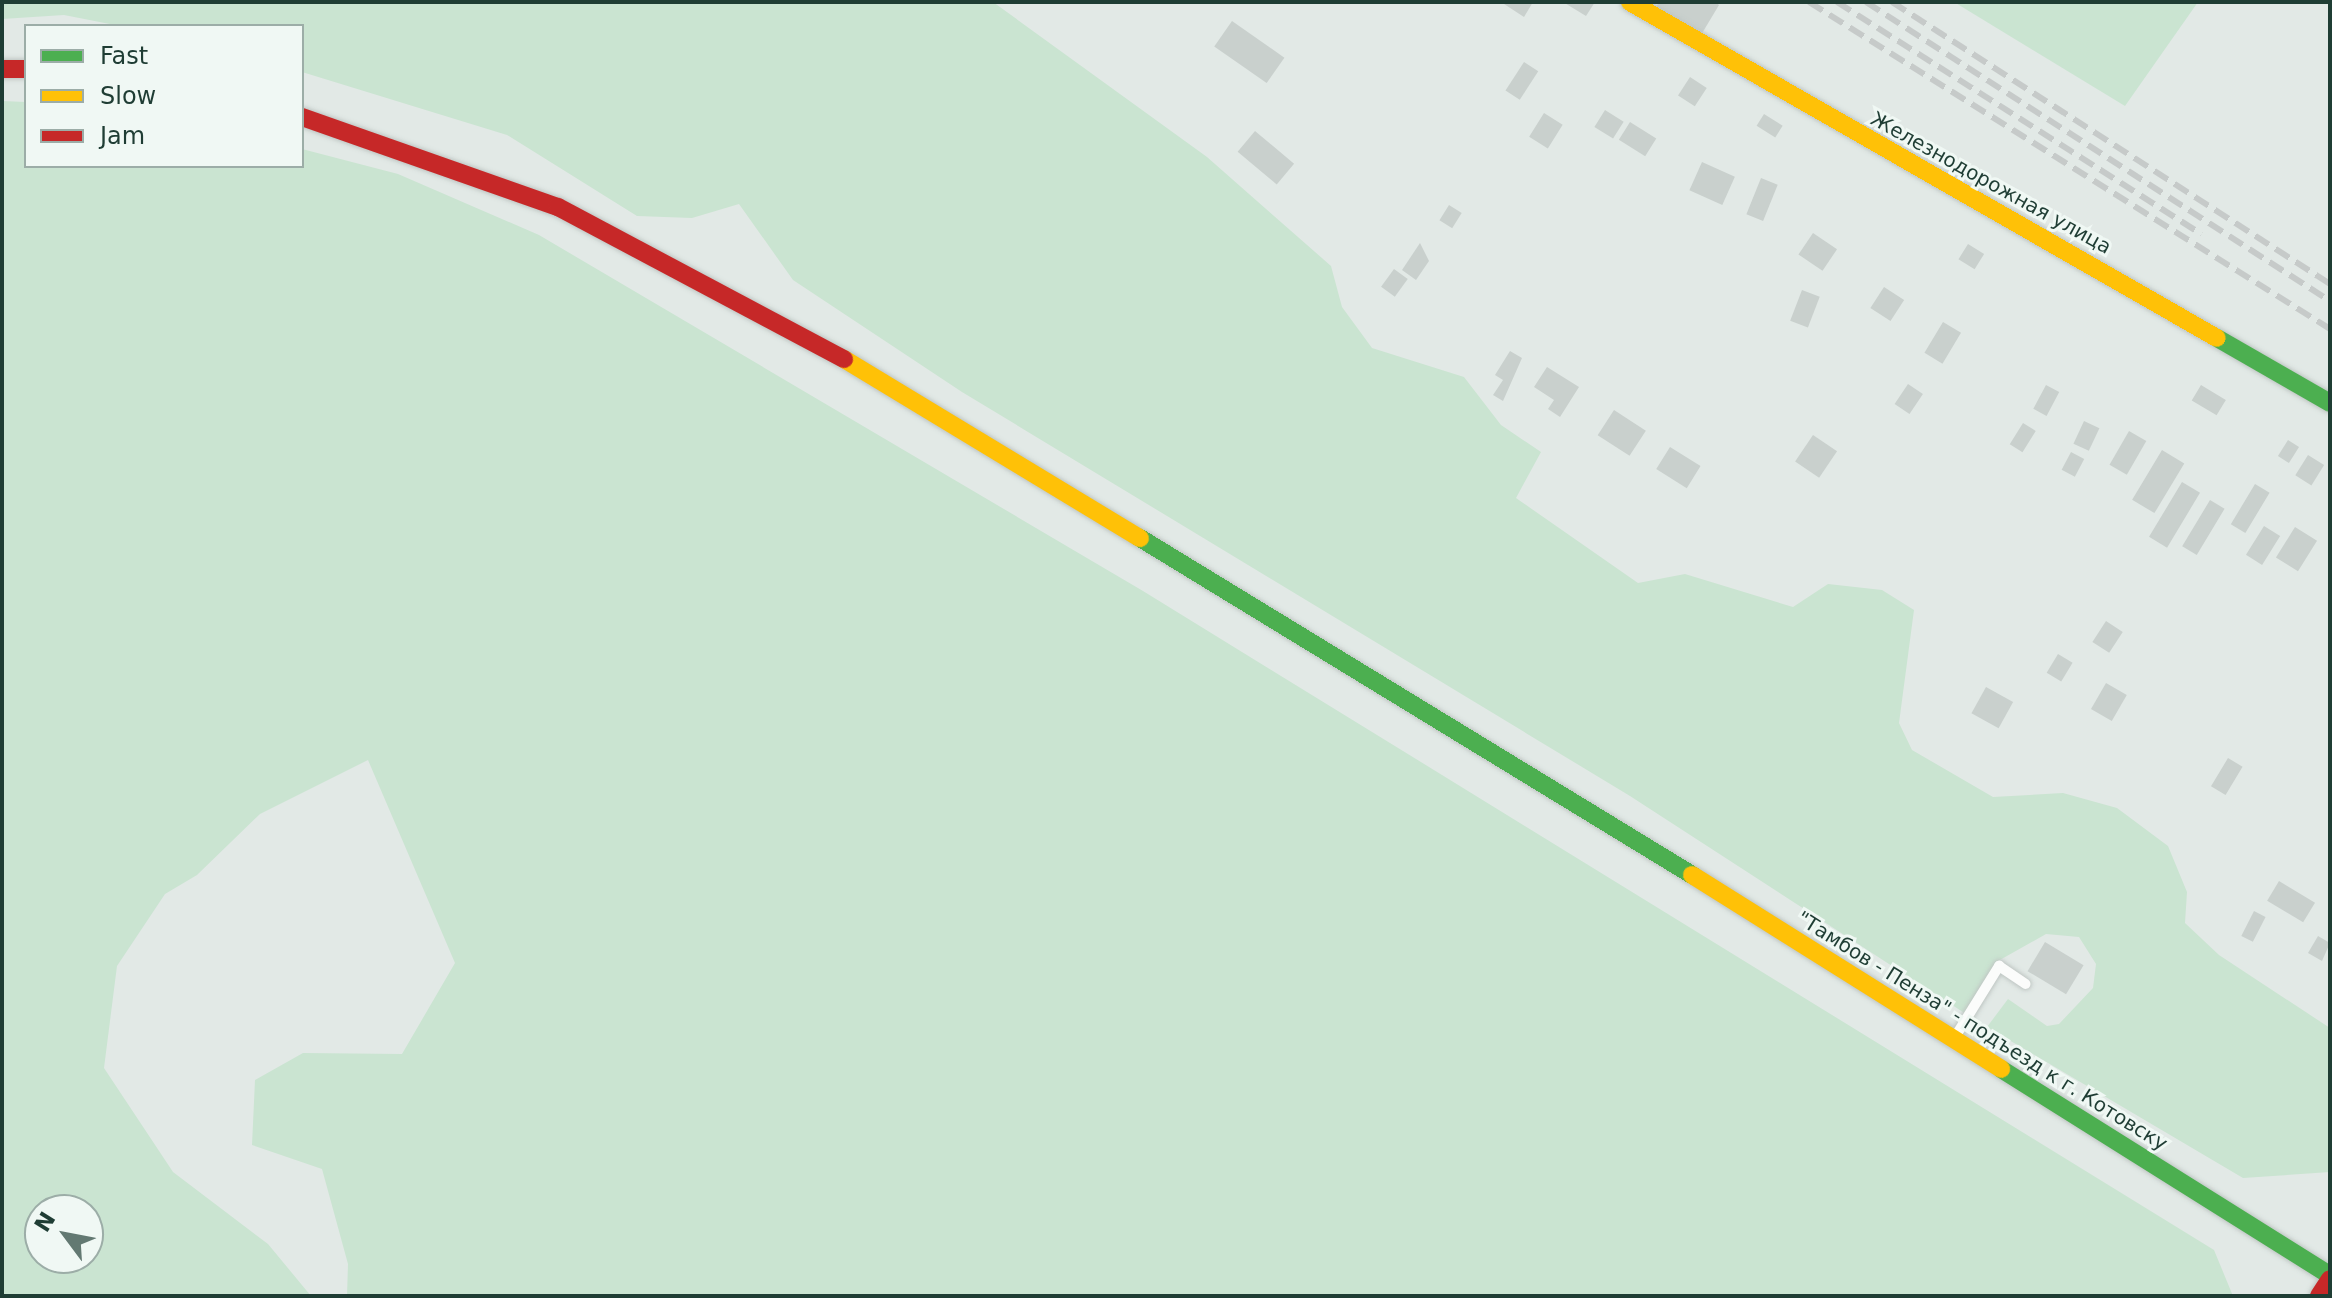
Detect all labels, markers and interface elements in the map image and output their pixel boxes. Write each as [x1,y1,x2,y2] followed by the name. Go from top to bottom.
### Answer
[24,24,304,168] legend
[100,42,148,70] text: Fast
[100,82,156,110] text: Slow
[1867,107,2115,259] street label: Железнодорожная улица
[100,122,145,150] text: Jam
[1792,906,2172,1156] street label: "Тамбов - Пенза" - подъезд к г. Котовску
[24,1194,104,1274] north arrow
[29,1208,60,1237] text: N

